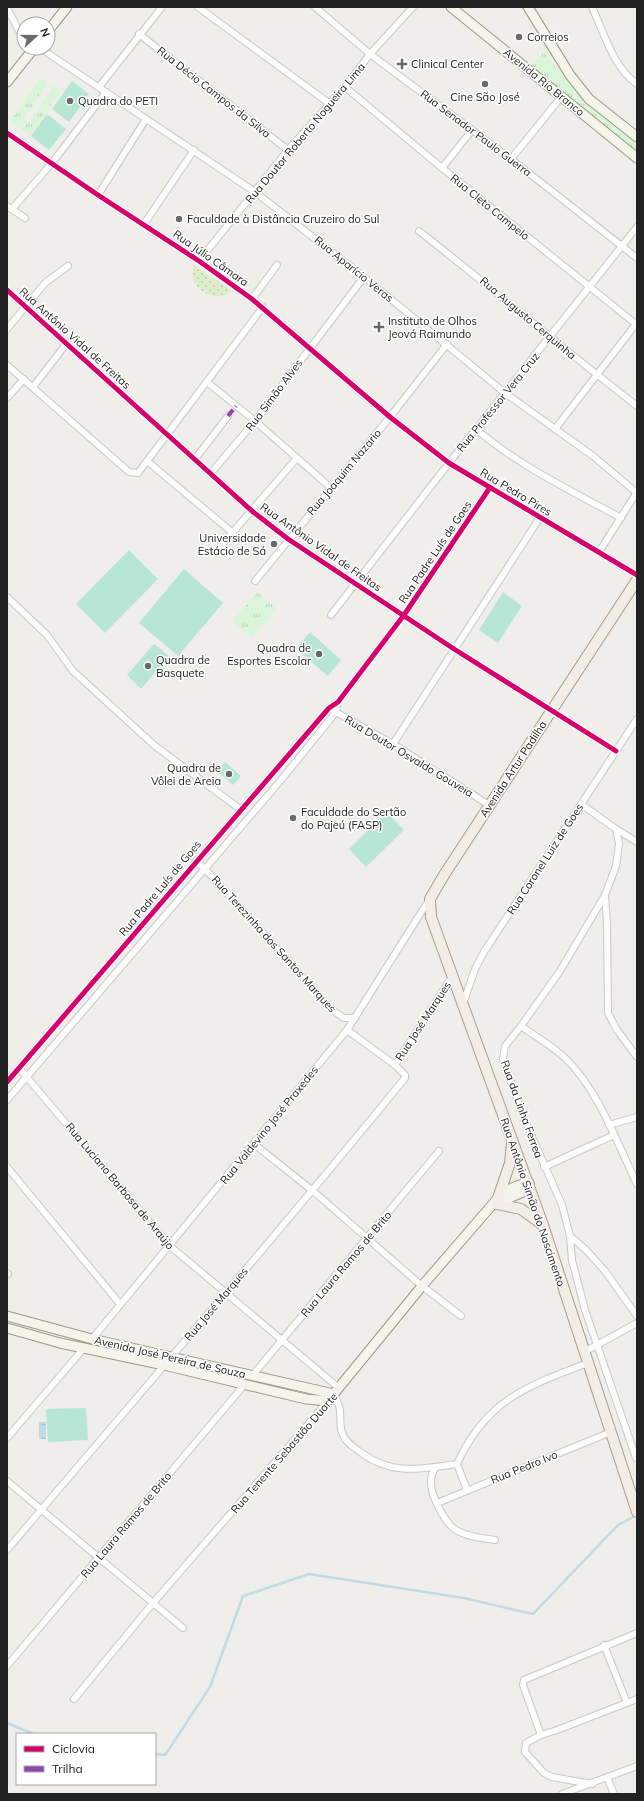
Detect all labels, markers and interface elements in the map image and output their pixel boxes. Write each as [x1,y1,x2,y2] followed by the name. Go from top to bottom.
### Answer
[16,16,56,56] north arrow
[37,26,53,39] text: N
[527,30,569,44] place label: Correios
[514,32,524,42] marker: Correios
[154,43,274,141] street label: Rua Décio Campos da Silva
[501,45,587,119] street label: Avenida Rio Branco
[411,57,484,71] place label: Clinical Center
[396,58,408,70] marker: Clinical Center
[242,60,368,206] street label: Rua Doutor Roberto Nogueira Lima
[480,79,490,89] marker: Cine São José
[418,87,534,179] street label: Rua Senador Paulo Guerra
[450,90,520,104] place label: Cine São José
[78,94,158,108] place label: Quadra do PETI
[65,96,75,106] marker: Quadra do PETI
[448,171,532,243] street label: Rua Cleto Campelo
[187,212,379,226] place label: Faculdade à Distância Cruzeiro do Sul
[174,214,184,224] marker: Faculdade à Distância Cruzeiro do Sul
[171,227,251,289] street label: Rua Júlio Câmara
[312,233,396,305] street label: Rua Aparício Veras
[477,274,579,362] street label: Rua Augusto Cerquinha
[16,284,134,392] street label: Rua Antônio Vidal de Freitas
[388,314,477,341] place label: Instituto de Olhos Jeová Raimundo
[373,321,385,333] marker: Instituto de Olhos Jeová Raimundo
[453,349,543,455] street label: Rua Professor Vera Cruz
[242,356,306,434] street label: Rua Simão Alves
[304,426,384,518] street label: Rua Joaquim Nazario
[478,465,554,519] street label: Rua Pedro Pires
[395,498,475,606] street label: Rua Padre Luís de Goes
[258,500,384,594] street label: Rua Antônio Vidal de Freitas
[198,531,266,558] place label: Universidade Estácio de Sá
[269,539,279,549] marker: Universidade Estácio de Sá
[227,641,311,668] place label: Quadra de Esportes Escolar
[314,649,324,659] marker: Quadra de Esportes Escolar
[156,653,210,680] place label: Quadra de Basquete
[143,661,153,671] marker: Quadra de Basquete
[342,712,476,800] street label: Rua Doutor Osvaldo Gouveia
[476,718,550,820] street label: Avenida Artur Padilha
[151,761,221,788] place label: Quadra de Vôlei de Areia
[224,769,234,779] marker: Quadra de Vôlei de Areia
[504,801,586,917] street label: Rua Coronel Luiz de Goes
[301,805,406,832] place label: Faculdade do Sertão do Pajeú (FASP)
[288,813,298,823] marker: Faculdade do Sertão do Pajeú (FASP)
[116,837,204,939] street label: Rua Padre Luís de Goes
[209,873,339,1015] street label: Rua Terezinha dos Santos Marques
[392,979,454,1063] street label: Rua José Marques
[498,1058,546,1160] street label: Rua da Linha Ferrea
[217,1063,321,1187] street label: Rua Valdevino José Praxedes
[498,1116,568,1288] street label: Rua Antônio Simão do Nascimento
[63,1120,177,1252] street label: Rua Luciano Barbosa de Araújo
[298,1208,394,1320] street label: Rua Laura Ramos de Brito
[181,1264,251,1344] street label: Rua José Marques
[93,1333,247,1381] street label: Avenida José Pereira de Souza
[228,1390,340,1516] street label: Rua Tenente Sebastião Duarte
[489,1447,559,1487] street label: Rua Pedro Ivo
[78,1469,174,1581] street label: Rua Laura Ramos de Brito
[16,1733,156,1785] legend
[52,1741,95,1756] text: Ciclovia
[52,1761,83,1776] text: Trilha

